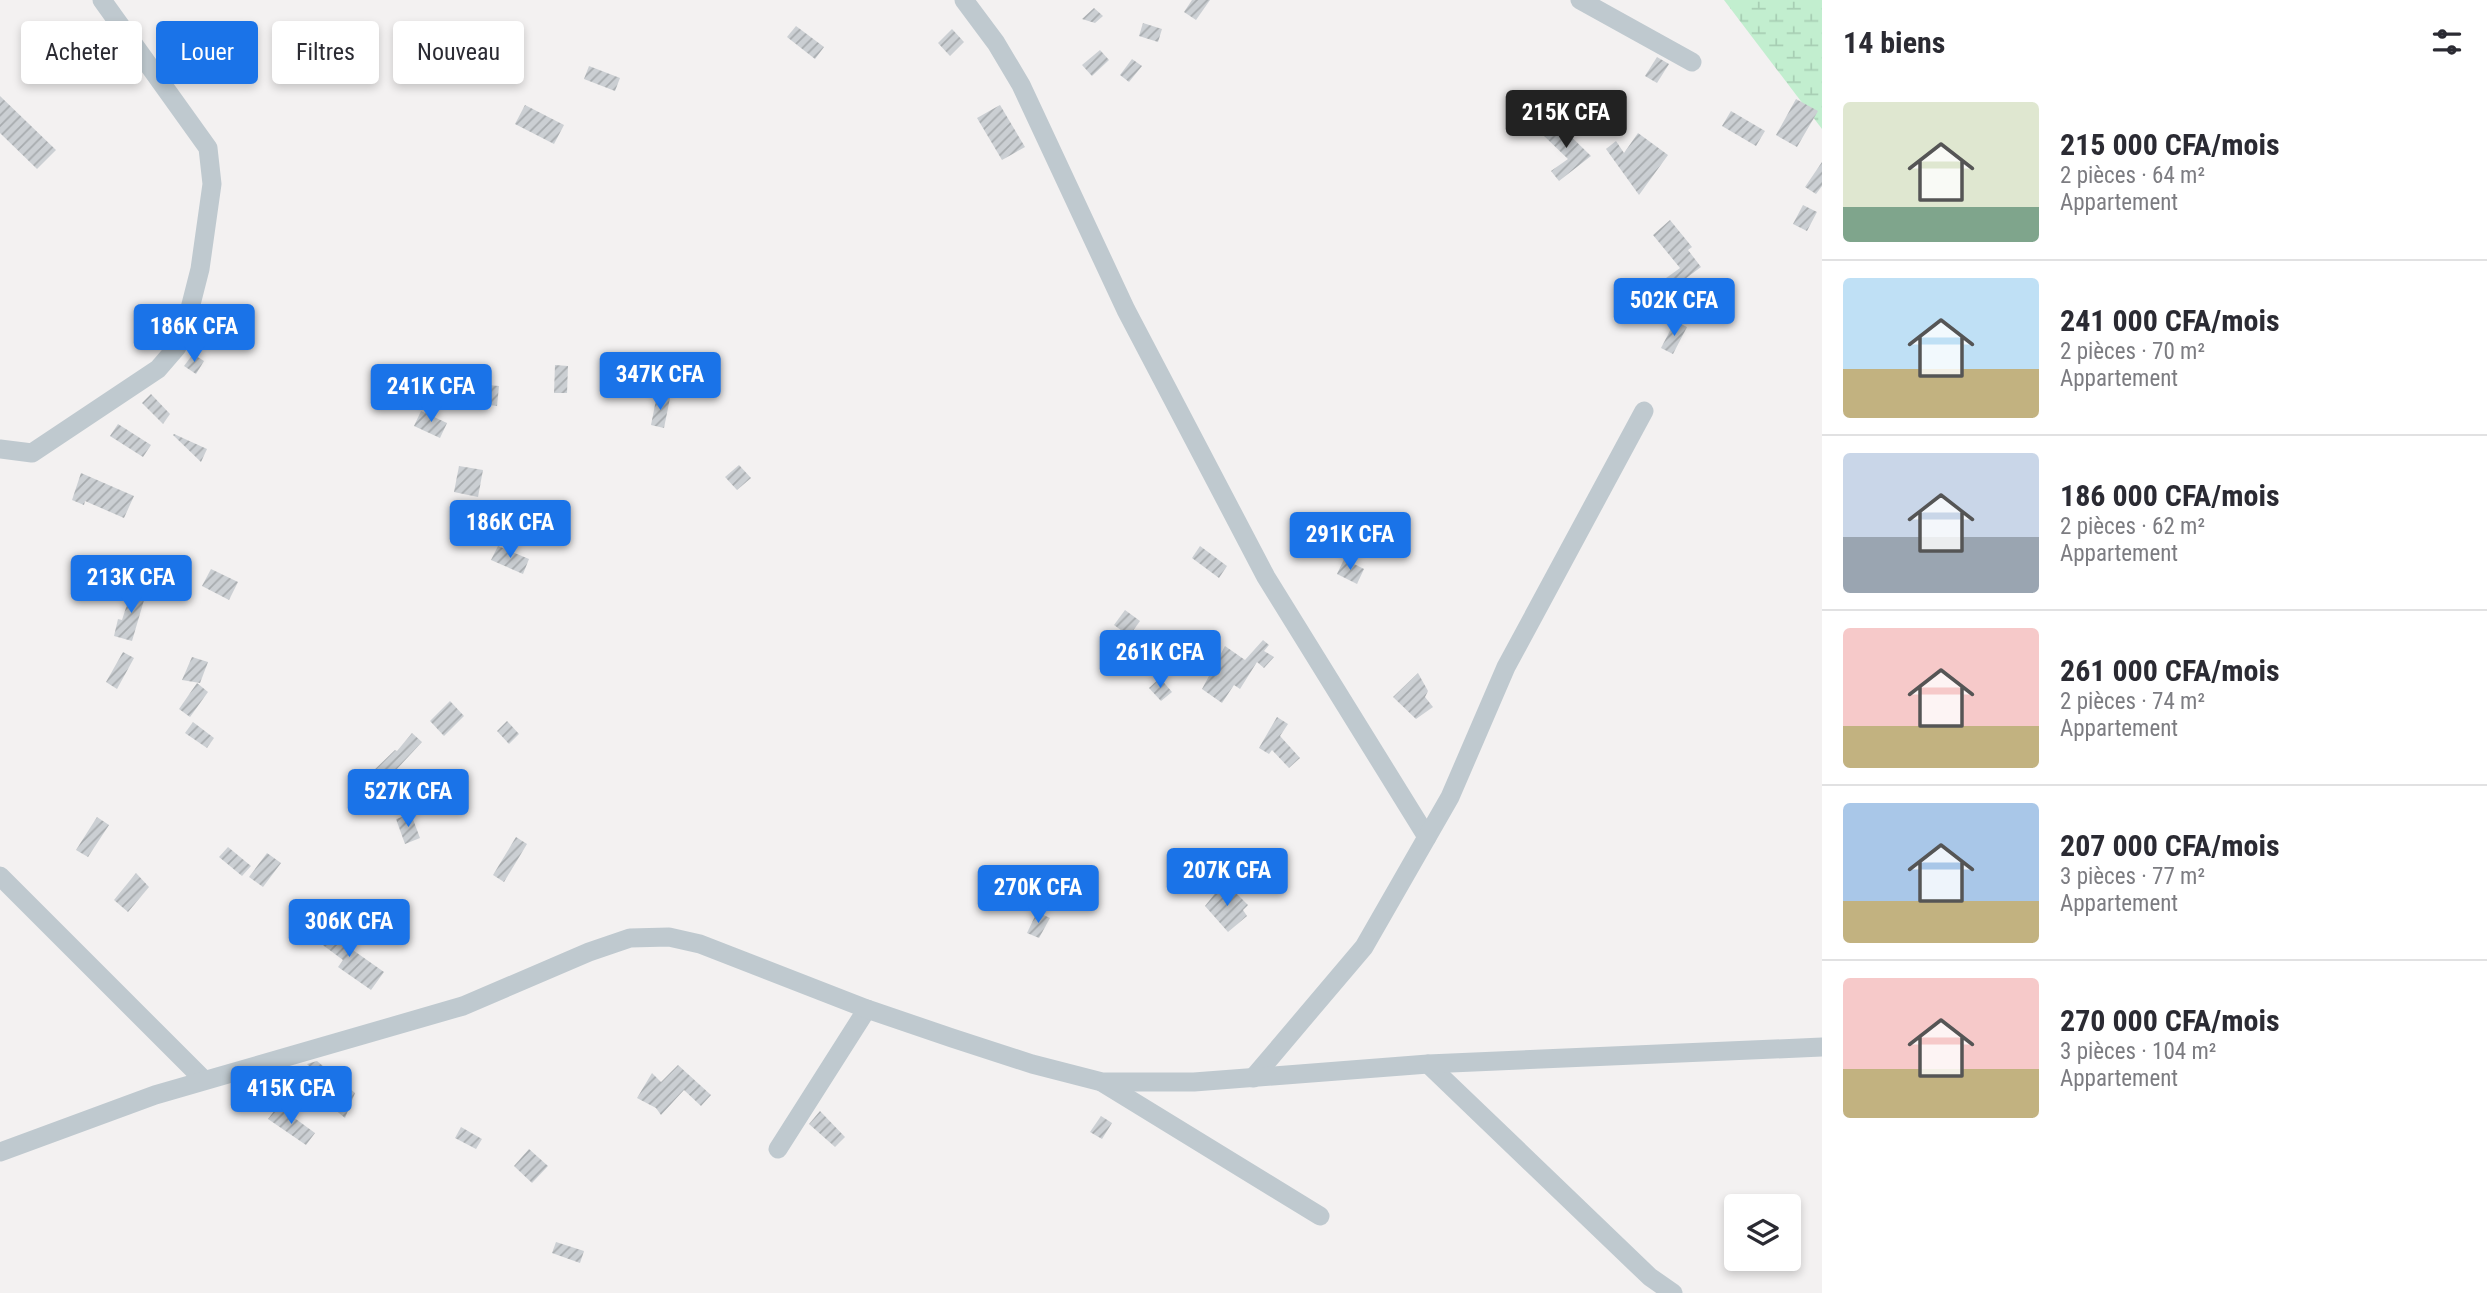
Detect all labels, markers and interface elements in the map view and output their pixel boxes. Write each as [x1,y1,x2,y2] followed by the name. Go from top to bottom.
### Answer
[21,21,142,84] chip: Acheter
[156,21,258,84] chip: Louer
[272,21,379,84] chip: Filtres
[393,21,524,84] chip: Nouveau
[2428,23,2466,61] icon: filters
[1843,25,1945,60] text: 14 biens
[1494,90,1638,150] pin: 215K CFA
[1522,99,1610,126] text: 215K CFA
[2060,127,2280,162] text: 215 000 CFA/mois
[1899,130,1983,214] icon: home
[2060,162,2205,189] text: 2 pièces · 64 m²
[2060,189,2178,216] text: Appartement
[1602,278,1746,338] pin: 502K CFA
[1630,287,1718,314] text: 502K CFA
[2060,303,2280,338] text: 241 000 CFA/mois
[122,304,266,364] pin: 186K CFA
[1899,306,1983,390] icon: home
[150,313,238,340] text: 186K CFA
[2060,338,2205,365] text: 2 pièces · 70 m²
[588,352,732,412] pin: 347K CFA
[616,361,704,388] text: 347K CFA
[359,364,503,424] pin: 241K CFA
[2060,365,2178,392] text: Appartement
[387,373,475,400] text: 241K CFA
[2060,478,2280,513] text: 186 000 CFA/mois
[1899,481,1983,565] icon: home
[438,500,582,560] pin: 186K CFA
[466,509,554,536] text: 186K CFA
[1278,512,1422,572] pin: 291K CFA
[2060,513,2205,540] text: 2 pièces · 62 m²
[1306,521,1394,548] text: 291K CFA
[2060,540,2178,567] text: Appartement
[59,556,203,615] pin: 213K CFA
[87,564,175,591] text: 213K CFA
[1088,630,1232,690] pin: 261K CFA
[1116,639,1204,666] text: 261K CFA
[2060,653,2280,688] text: 261 000 CFA/mois
[1899,656,1983,740] icon: home
[2060,688,2205,715] text: 2 pièces · 74 m²
[2060,715,2178,742] text: Appartement
[336,770,480,829] pin: 527K CFA
[364,778,452,805] text: 527K CFA
[2060,828,2280,863] text: 207 000 CFA/mois
[1899,831,1983,915] icon: home
[1155,848,1299,908] pin: 207K CFA
[1183,857,1271,884] text: 207K CFA
[2060,863,2205,890] text: 3 pièces · 77 m²
[966,866,1110,925] pin: 270K CFA
[994,874,1082,901] text: 270K CFA
[2060,890,2178,917] text: Appartement
[277,900,421,959] pin: 306K CFA
[305,908,393,935] text: 306K CFA
[2060,1003,2280,1038] text: 270 000 CFA/mois
[1899,1006,1983,1090] icon: home
[2060,1038,2216,1065] text: 3 pièces · 104 m²
[2060,1065,2178,1092] text: Appartement
[219,1066,363,1126] pin: 415K CFA
[247,1075,335,1102] text: 415K CFA
[1724,1194,1801,1271] map controls
[1724,1194,1801,1271] button: layers

